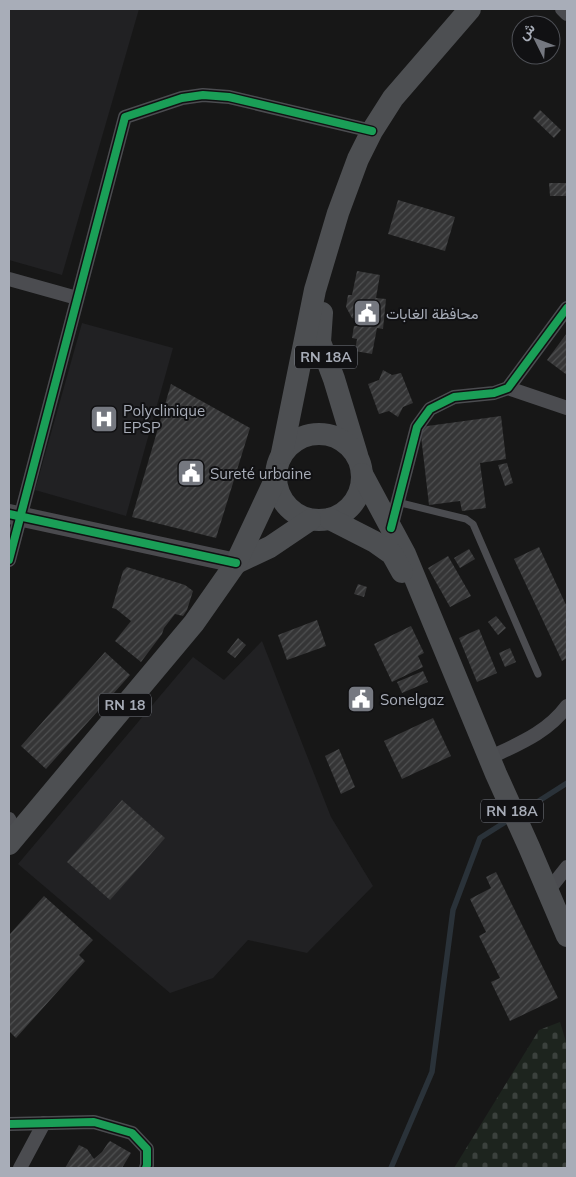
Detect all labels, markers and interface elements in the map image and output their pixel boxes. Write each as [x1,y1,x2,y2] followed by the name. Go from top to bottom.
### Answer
[511,15,561,65] north arrow
[514,19,539,44] text: ش
[352,298,382,328] public building icon: محافظة الغابات
[386,304,479,323] place label: محافظة الغابات
[295,346,357,368] road number: RN 18A
[123,401,205,437] place label: Polyclinique EPSP
[89,404,119,434] hospital icon: Polyclinique EPSP
[176,458,206,488] public building icon: Sureté urbaine
[210,464,311,483] place label: Sureté urbaine
[346,684,376,714] public building icon: Sonelgaz
[380,690,444,709] place label: Sonelgaz
[99,694,151,716] road number: RN 18
[481,799,543,822] road number: RN 18A

